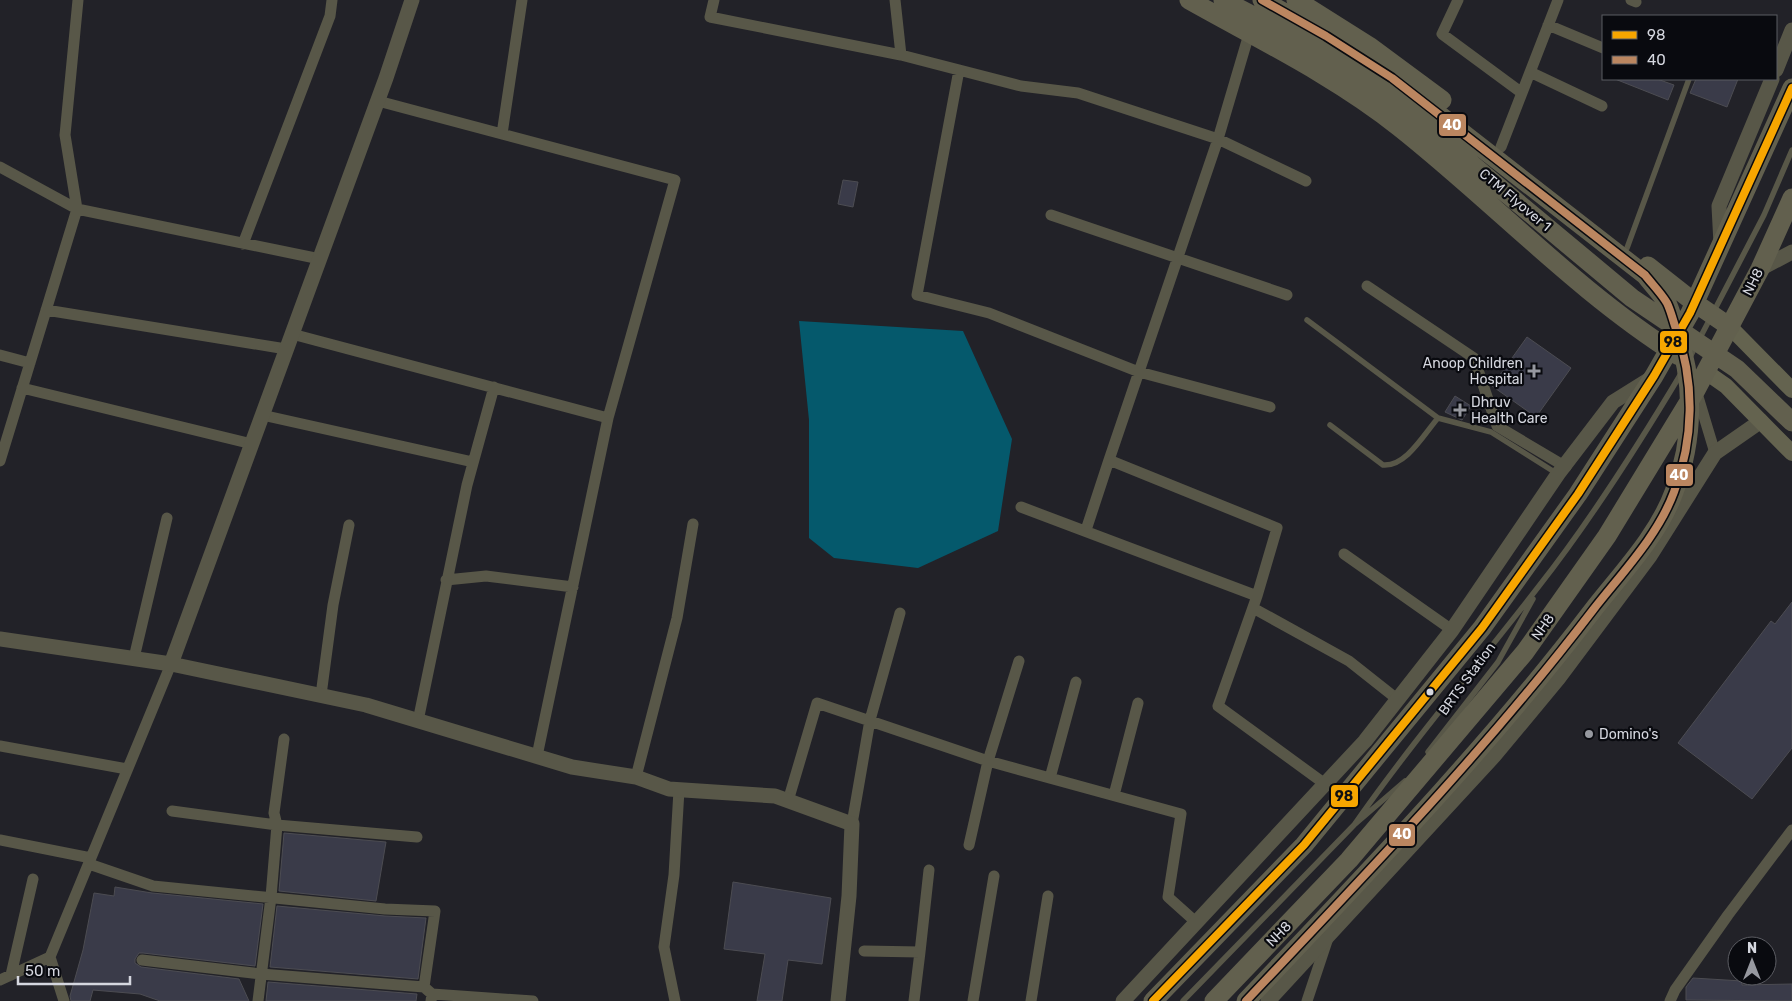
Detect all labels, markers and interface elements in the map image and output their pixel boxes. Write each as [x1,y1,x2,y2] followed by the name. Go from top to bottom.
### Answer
[1602,15,1777,80] legend
[1647,26,1665,44] text: 98
[1647,51,1666,69] text: 40
[1438,113,1467,137] line badge: 40
[1442,117,1462,134] text: 40
[1476,165,1554,235] street label: CTM Flyover 1
[1739,265,1767,299] street label: NH8
[1659,330,1688,354] line badge: 98
[1664,334,1682,351] text: 98
[1423,355,1523,388] place label: Anoop Children Hospital
[1527,364,1541,378] marker: Anoop Children Hospital
[1471,394,1548,427] place label: Dhruv Health Care
[1453,403,1467,417] marker: Dhruv Health Care
[1665,463,1694,487] line badge: 40
[1669,467,1689,484] text: 40
[1528,610,1558,644] street label: NH8
[1435,639,1499,719] street label: BRTS Station
[1425,687,1435,697] unlabelled marker
[1599,726,1659,743] place label: Domino's
[1583,728,1595,740] marker: Domino's
[1330,784,1359,808] line badge: 98
[1335,788,1353,805] text: 98
[1388,823,1416,847] line badge: 40
[1392,826,1412,843] text: 40
[1263,918,1295,950] street label: NH8
[1727,936,1777,986] north arrow
[1747,940,1757,957] text: N
[18,954,130,986] scale bar
[25,962,60,980] text: 50 m

